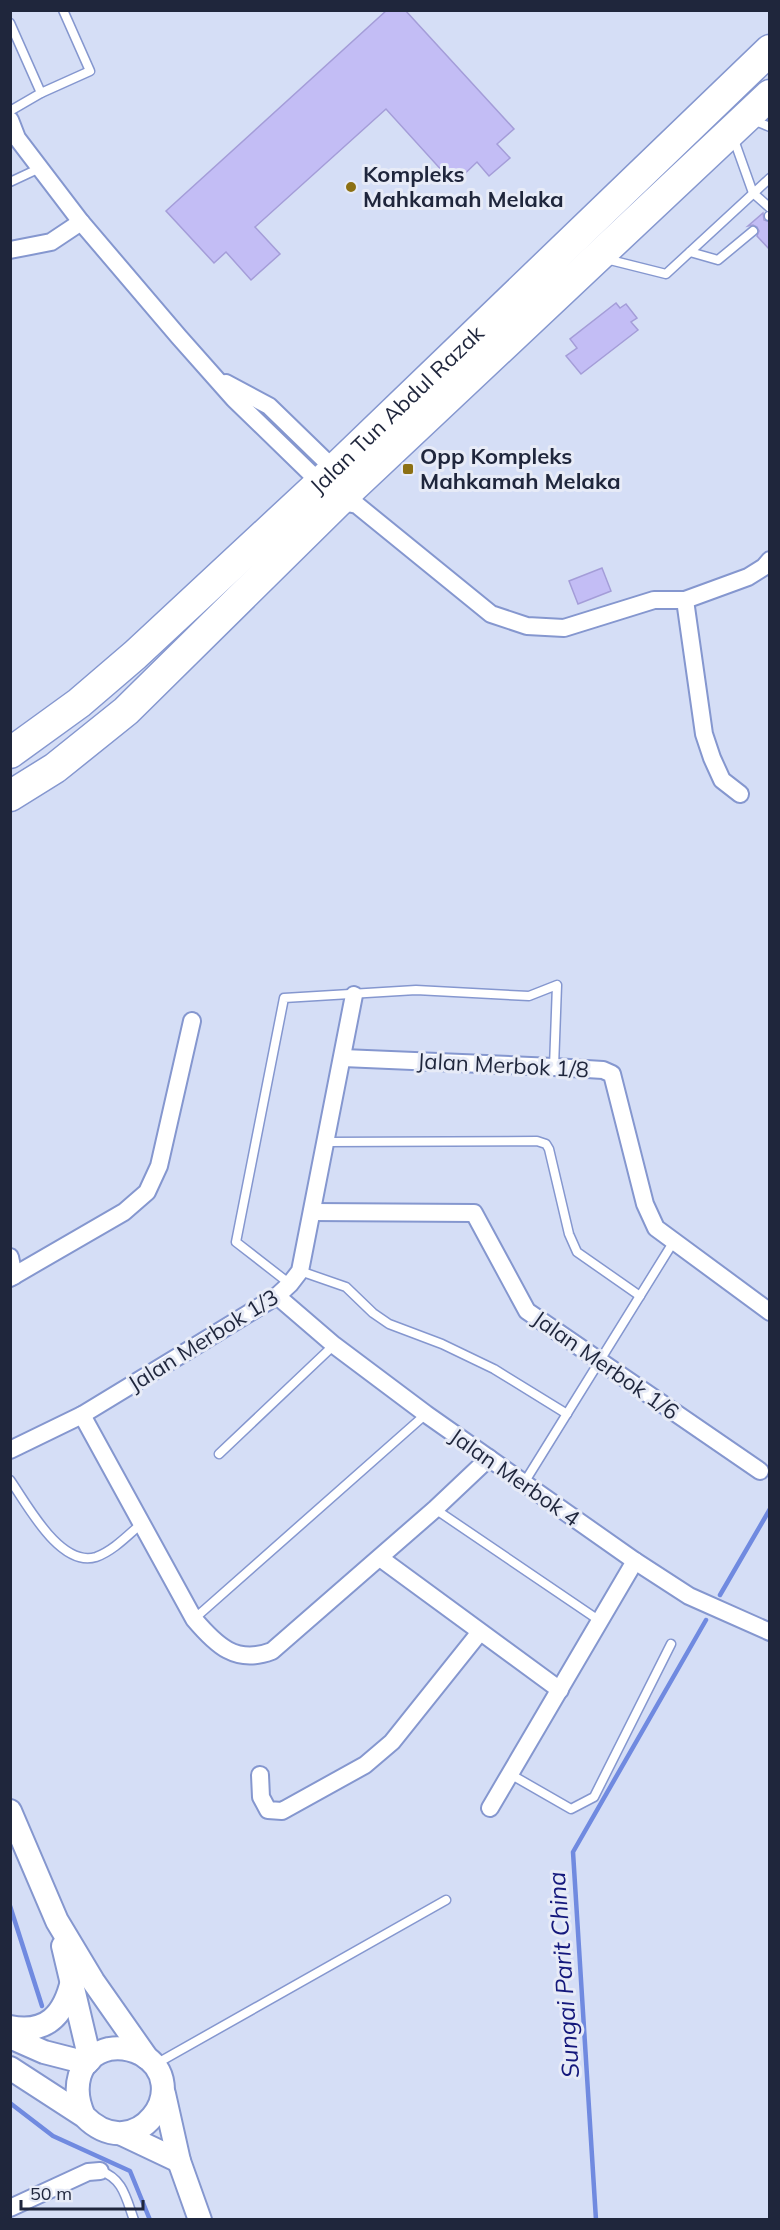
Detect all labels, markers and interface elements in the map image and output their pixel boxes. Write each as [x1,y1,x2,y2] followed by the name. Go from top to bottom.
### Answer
[363,160,564,213] place label: Kompleks Mahkamah Melaka
[344,180,358,194] marker: Kompleks Mahkamah Melaka
[304,319,490,500] street label: Jalan Tun Abdul Razak
[420,442,621,495] place label: Opp Kompleks Mahkamah Melaka
[401,462,415,476] marker: Opp Kompleks Mahkamah Melaka
[416,1047,590,1083] street label: Jalan Merbok 1/8
[123,1283,283,1397] street label: Jalan Merbok 1/3
[528,1304,684,1426] street label: Jalan Merbok 1/6
[445,1422,585,1532] street label: Jalan Merbok 4
[541,1871,585,2079] water label: Sungai Parit China
[21,2173,142,2211] scale bar
[30,2182,72,2205] text: 50 m

